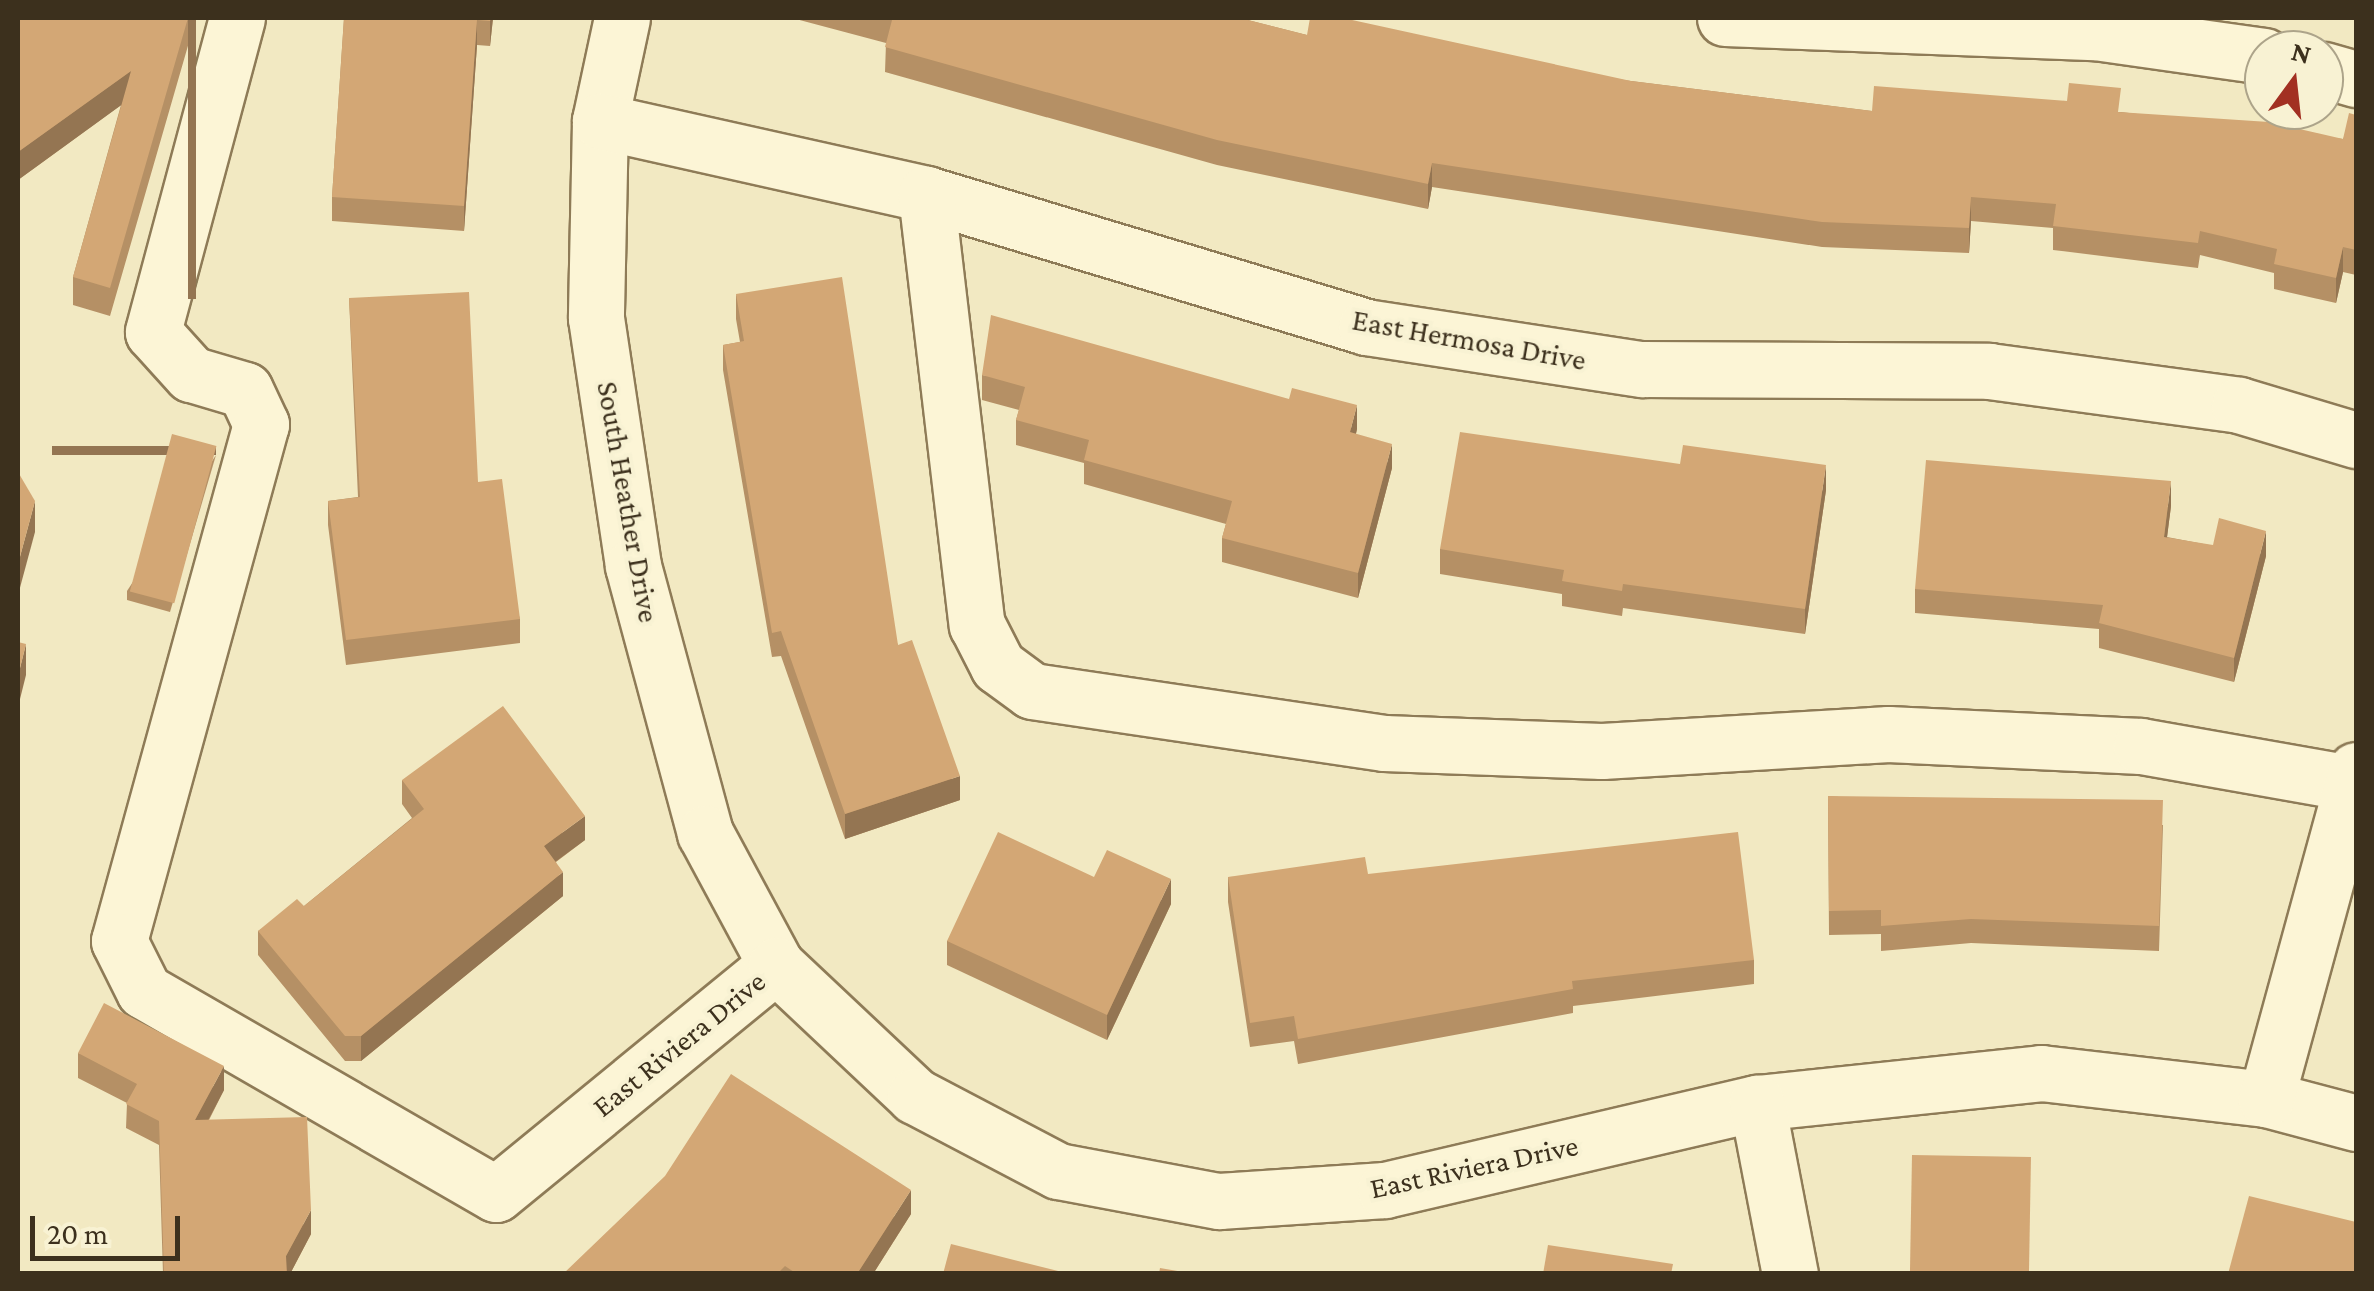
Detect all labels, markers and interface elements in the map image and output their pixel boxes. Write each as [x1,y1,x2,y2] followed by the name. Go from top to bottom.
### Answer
[2244,30,2344,130] north arrow
[2288,35,2315,70] text: N
[1349,302,1589,378] street label: East Hermosa Drive
[589,379,667,625] street label: South Heather Drive
[585,963,773,1125] street label: East Riviera Drive
[1367,1127,1581,1207] street label: East Riviera Drive
[35,1196,185,1258] scale bar
[47,1217,108,1250] text: 20 m

